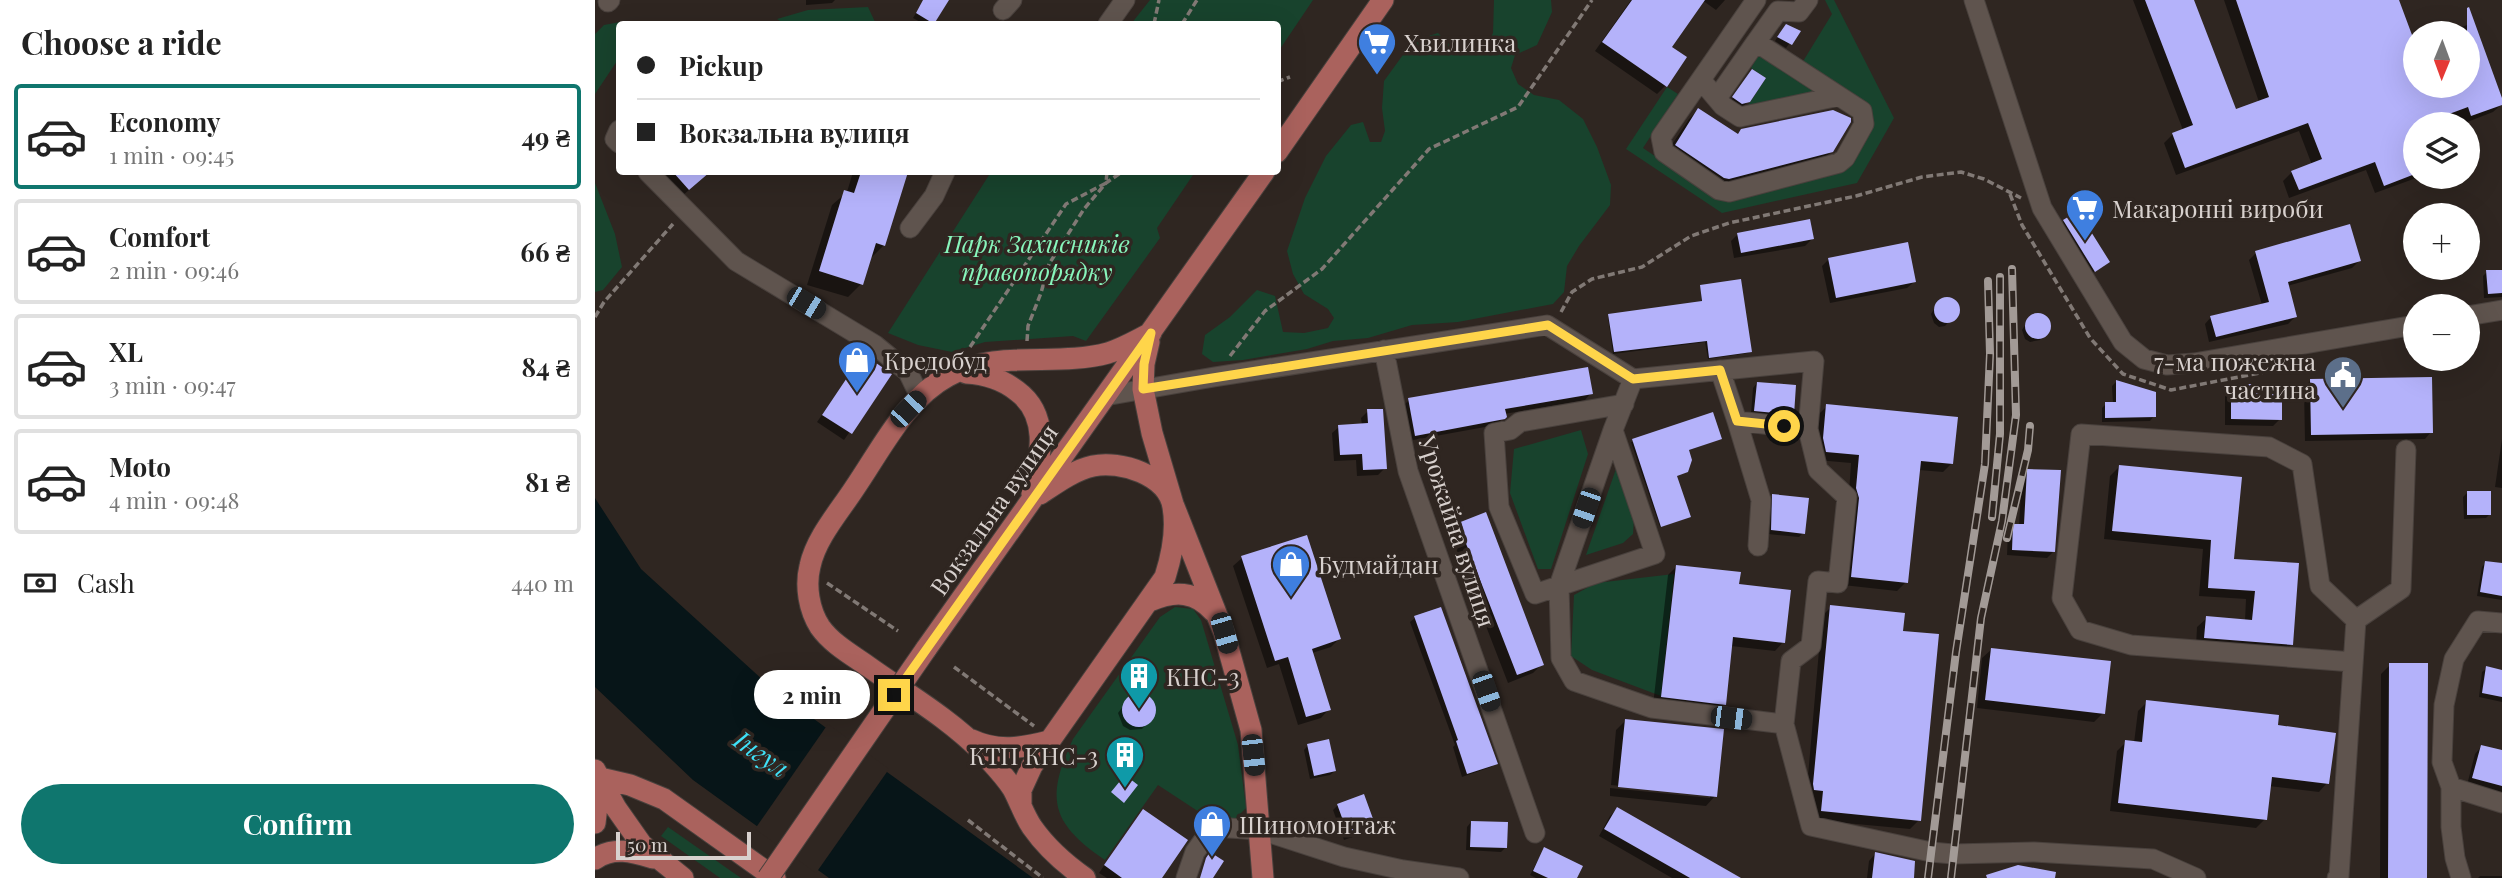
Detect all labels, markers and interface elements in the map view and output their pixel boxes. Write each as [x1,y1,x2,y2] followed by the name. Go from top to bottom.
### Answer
[21,20,222,63] text: Choose a ride
[1356,21,1398,76] supermarket icon: Хвилинка
[2403,21,2480,98] north arrow
[2403,21,2480,371] map controls
[1404,26,1516,58] place label: Хвилинка
[679,48,763,83] text: Pickup
[109,104,220,139] text: Economy
[25,105,88,168] icon: car
[2403,112,2480,189] button: layers
[679,115,910,150] text: Вокзальна вулиця
[521,119,570,154] text: 49 ₴
[109,139,234,170] text: 1 min · 09:45
[2064,187,2106,242] supermarket icon: Макаронні вироби
[2112,192,2324,224] place label: Макаронні вироби
[2403,203,2480,280] button: +
[109,219,210,254] text: Comfort
[25,220,88,283] icon: car
[943,227,1130,287] park label: Парк Захисників правопорядку
[520,234,570,269] text: 66 ₴
[109,254,239,285] text: 2 min · 09:46
[783,283,830,323] car
[2403,294,2480,371] button: −
[109,334,143,369] text: XL
[25,335,88,398] icon: car
[836,339,878,394] shop icon: Кредобуд
[884,344,987,376] place label: Кредобуд
[2154,345,2316,405] place label: 7-ма пожежна частина
[521,349,570,384] text: 84 ₴
[2322,354,2364,409] public building icon: 7-ма пожежна частина
[109,369,236,400] text: 3 min · 09:47
[886,387,931,431] car
[1768,410,1800,442] route start
[922,417,1064,601] street label: Вокзальна вулиця
[1412,430,1504,631] street label: Урожайна вулиця
[109,449,171,484] text: Moto
[25,450,88,513] icon: car
[525,464,570,499] text: 81 ₴
[109,484,239,515] text: 4 min · 09:48
[1570,485,1603,531] car
[1270,543,1312,598] shop icon: Будмайдан
[1318,548,1438,580] place label: Будмайдан
[21,564,59,602] icon: cash
[77,565,135,600] text: Cash
[511,567,574,598] text: 440 m
[1209,610,1240,656] car
[1118,655,1160,710] building icon: КНС-3
[1166,660,1240,692] place label: КНС-3
[1470,668,1503,714] car
[754,670,869,720] callout: 2 min
[782,679,842,710] text: 2 min
[878,679,910,711] route end
[1709,705,1754,731] car
[727,721,796,784] water label: Інгул
[1241,733,1266,777] car
[1104,734,1146,789] building icon: КТП КНС-3
[969,739,1098,771] place label: КТП КНС-3
[21,784,574,864] button: Confirm
[1191,803,1233,858] shop icon: Шиномонтаж
[1239,808,1396,840] place label: Шиномонтаж
[616,829,751,861] scale bar
[627,831,668,857] text: 50 m

